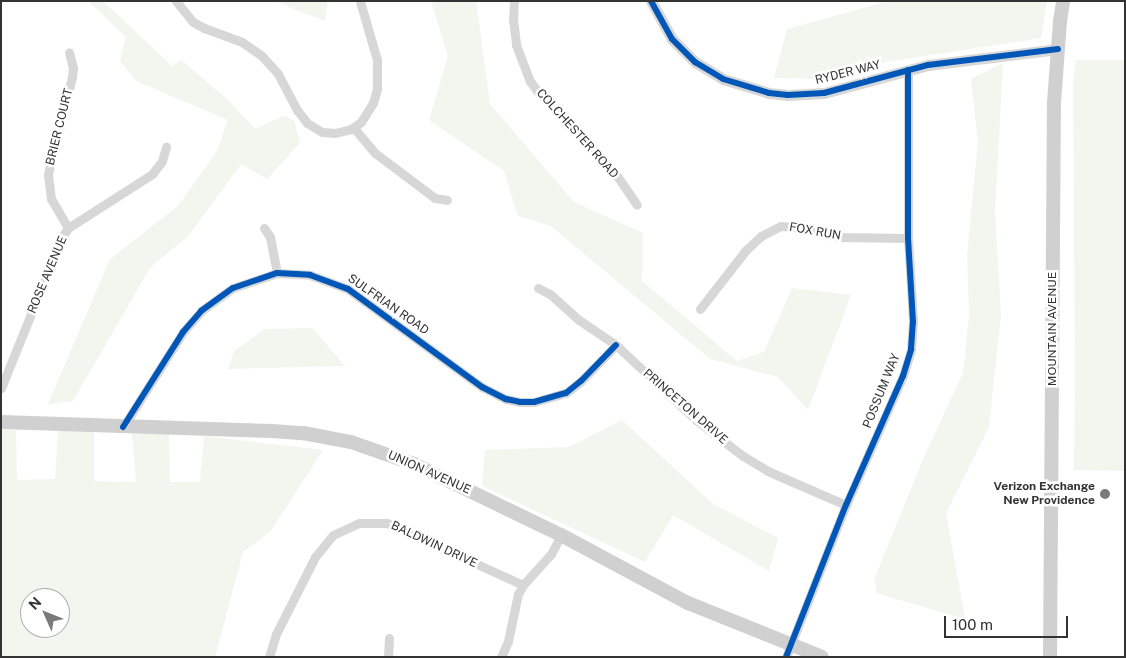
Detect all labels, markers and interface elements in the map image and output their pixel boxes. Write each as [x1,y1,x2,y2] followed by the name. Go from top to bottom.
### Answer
[814,58,882,88] street label: RYDER WAY
[533,86,621,182] street label: COLCHESTER ROAD
[44,87,76,167] street label: BRIER COURT
[788,220,842,244] street label: FOX RUN
[25,234,71,316] street label: ROSE AVENUE
[345,272,431,338] street label: SULFRIAN ROAD
[1046,272,1060,386] street label: MOUNTAIN AVENUE
[860,351,904,431] street label: POSSUM WAY
[640,366,730,448] street label: PRINCETON DRIVE
[385,448,473,498] street label: UNION AVENUE
[993,480,1095,508] place label: Verizon Exchange New Providence
[1099,488,1111,500] marker: Verizon Exchange New Providence
[389,519,479,571] street label: BALDWIN DRIVE
[20,588,70,638] north arrow
[25,594,44,613] text: N
[946,606,1070,638] scale bar
[952,616,993,633] text: 100 m

